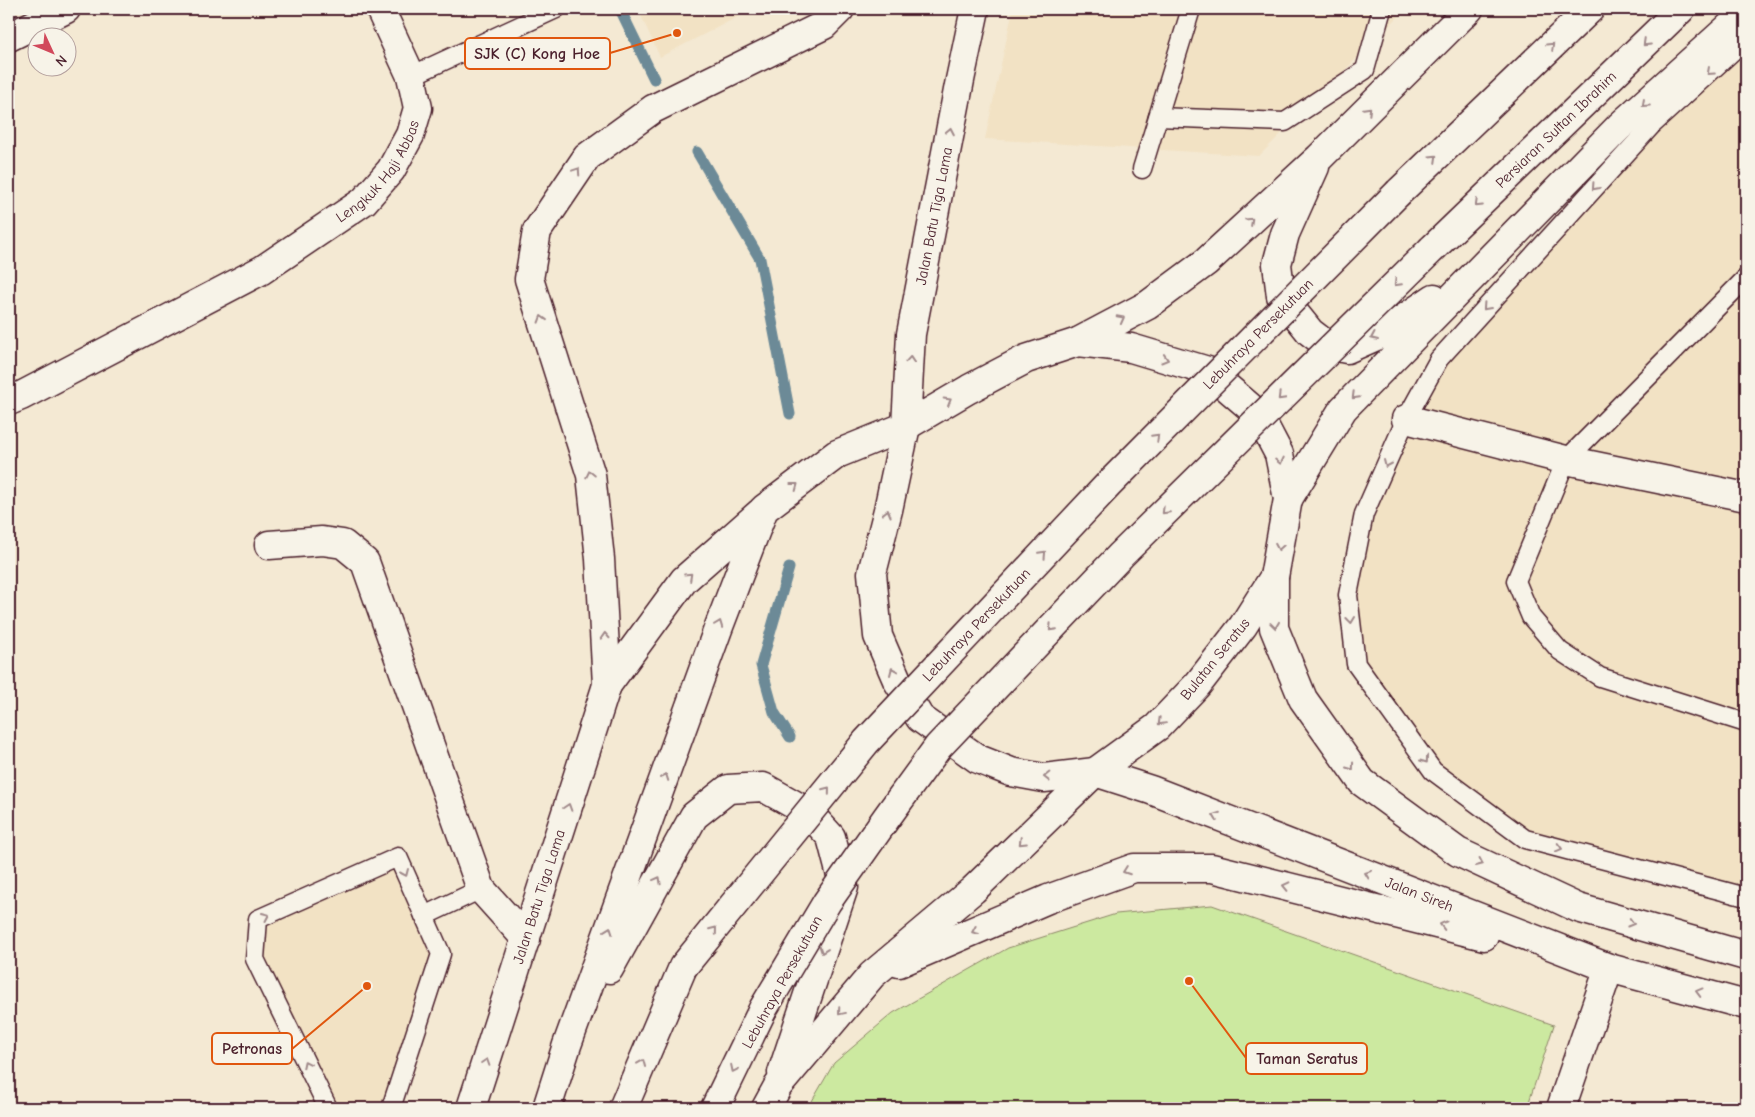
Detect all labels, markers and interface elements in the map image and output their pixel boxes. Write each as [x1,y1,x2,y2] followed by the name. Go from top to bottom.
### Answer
[28,28,78,78] north arrow
[1642,37,1651,46] one-way arrow
[465,38,610,69] callout: SJK (C) Kong Hoe
[1546,43,1555,52] one-way arrow
[474,45,600,63] text: SJK (C) Kong Hoe
[52,51,70,70] text: N
[1707,66,1716,75] one-way arrow
[1492,67,1620,192] street label: Persiaran Sultan Ibrahim
[1642,98,1651,107] one-way arrow
[1362,106,1371,115] one-way arrow
[333,118,423,226] street label: Lengkuk Haji Abbas
[945,126,955,135] one-way arrow
[912,146,956,286] street label: Jalan Batu Tiga Lama
[1429,155,1438,164] one-way arrow
[571,168,580,177] one-way arrow
[1592,181,1601,190] one-way arrow
[1475,198,1484,207] one-way arrow
[1244,218,1253,227] one-way arrow
[1199,275,1317,393] street label: Lebuhraya Persekutuan
[1394,277,1403,286] one-way arrow
[1483,301,1492,310] one-way arrow
[1116,315,1125,325] one-way arrow
[538,316,548,324] one-way arrow
[1370,331,1379,342] one-way arrow
[1161,353,1169,363] one-way arrow
[904,355,915,363] one-way arrow
[1278,391,1287,400] one-way arrow
[1352,391,1361,400] one-way arrow
[942,397,951,407] one-way arrow
[1150,434,1159,443] one-way arrow
[1274,457,1285,466] one-way arrow
[1382,459,1393,468] one-way arrow
[585,470,596,479] one-way arrow
[789,483,798,491] one-way arrow
[1162,506,1171,515] one-way arrow
[881,509,892,518] one-way arrow
[1275,543,1285,551] one-way arrow
[1037,550,1046,559] one-way arrow
[919,564,1034,685] street label: Lebuhraya Persekutuan
[683,573,692,582] one-way arrow
[1176,614,1254,704] street label: Bulatan Seratus
[1345,616,1356,624] one-way arrow
[713,620,724,629] one-way arrow
[1270,621,1280,630] one-way arrow
[1049,622,1058,631] one-way arrow
[599,632,610,640] one-way arrow
[889,667,900,676] one-way arrow
[1158,716,1167,725] one-way arrow
[1419,754,1428,764] one-way arrow
[1345,761,1354,771] one-way arrow
[1043,772,1050,782] one-way arrow
[659,773,669,782] one-way arrow
[822,787,830,796] one-way arrow
[563,804,573,812] one-way arrow
[1213,812,1221,822] one-way arrow
[509,827,569,966] street label: Jalan Batu Tiga Lama
[1019,836,1028,845] one-way arrow
[1554,842,1562,852] one-way arrow
[1475,857,1484,867] one-way arrow
[1122,865,1131,875] one-way arrow
[399,868,409,877] one-way arrow
[1364,870,1373,881] one-way arrow
[1383,873,1456,916] street label: Jalan Sireh
[652,876,662,885] one-way arrow
[1281,881,1290,892] one-way arrow
[261,911,270,922] one-way arrow
[738,912,826,1052] street label: Lebuhraya Persekutuan
[1626,917,1635,927] one-way arrow
[1439,920,1448,931] one-way arrow
[971,924,980,935] one-way arrow
[603,926,613,935] one-way arrow
[708,926,717,935] one-way arrow
[819,946,829,954] one-way arrow
[1695,987,1704,998] one-way arrow
[837,1007,846,1016] one-way arrow
[212,1033,292,1064] callout: Petronas
[222,1040,282,1058] text: Petronas
[1246,1043,1367,1074] callout: Taman Seratus
[1256,1050,1358,1068] text: Taman Seratus
[481,1058,491,1067] one-way arrow
[636,1059,647,1068] one-way arrow
[302,1061,312,1070] one-way arrow
[730,1064,740,1073] one-way arrow

